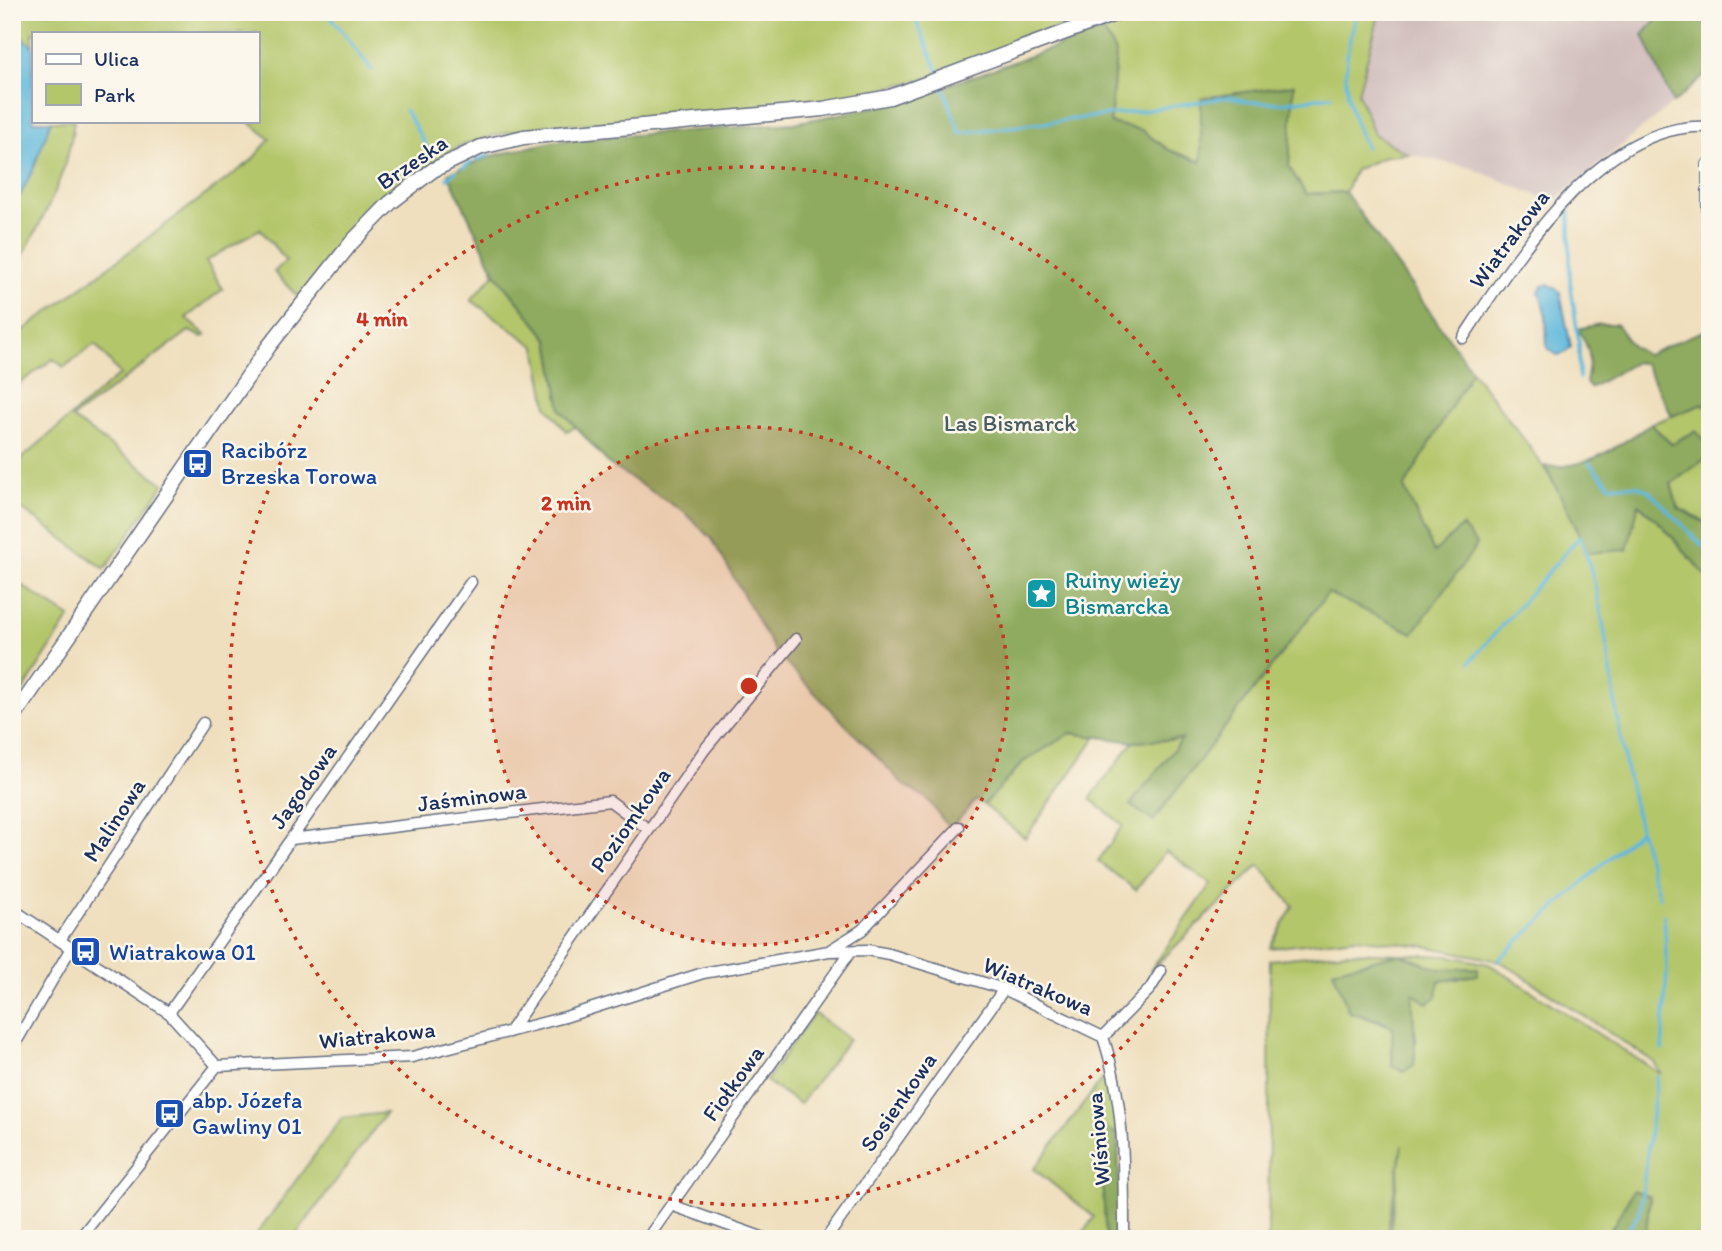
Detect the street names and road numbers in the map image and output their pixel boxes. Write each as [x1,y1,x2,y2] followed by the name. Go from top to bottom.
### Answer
[371,128,453,196] street label: Brzeska
[1463,184,1555,294] street label: Wiatrakowa
[263,738,343,834] street label: Jagodowa
[584,762,676,878] street label: Poziomkowa
[77,773,151,867] street label: Malinowa
[416,776,528,818] street label: Jaśminowa
[979,950,1097,1022] street label: Wiatrakowa
[317,1015,437,1055] street label: Wiatrakowa
[696,1039,770,1126] street label: Fiołkowa
[854,1047,942,1157] street label: Sosienkowa
[1080,1091,1116,1187] street label: Wiśniowa

